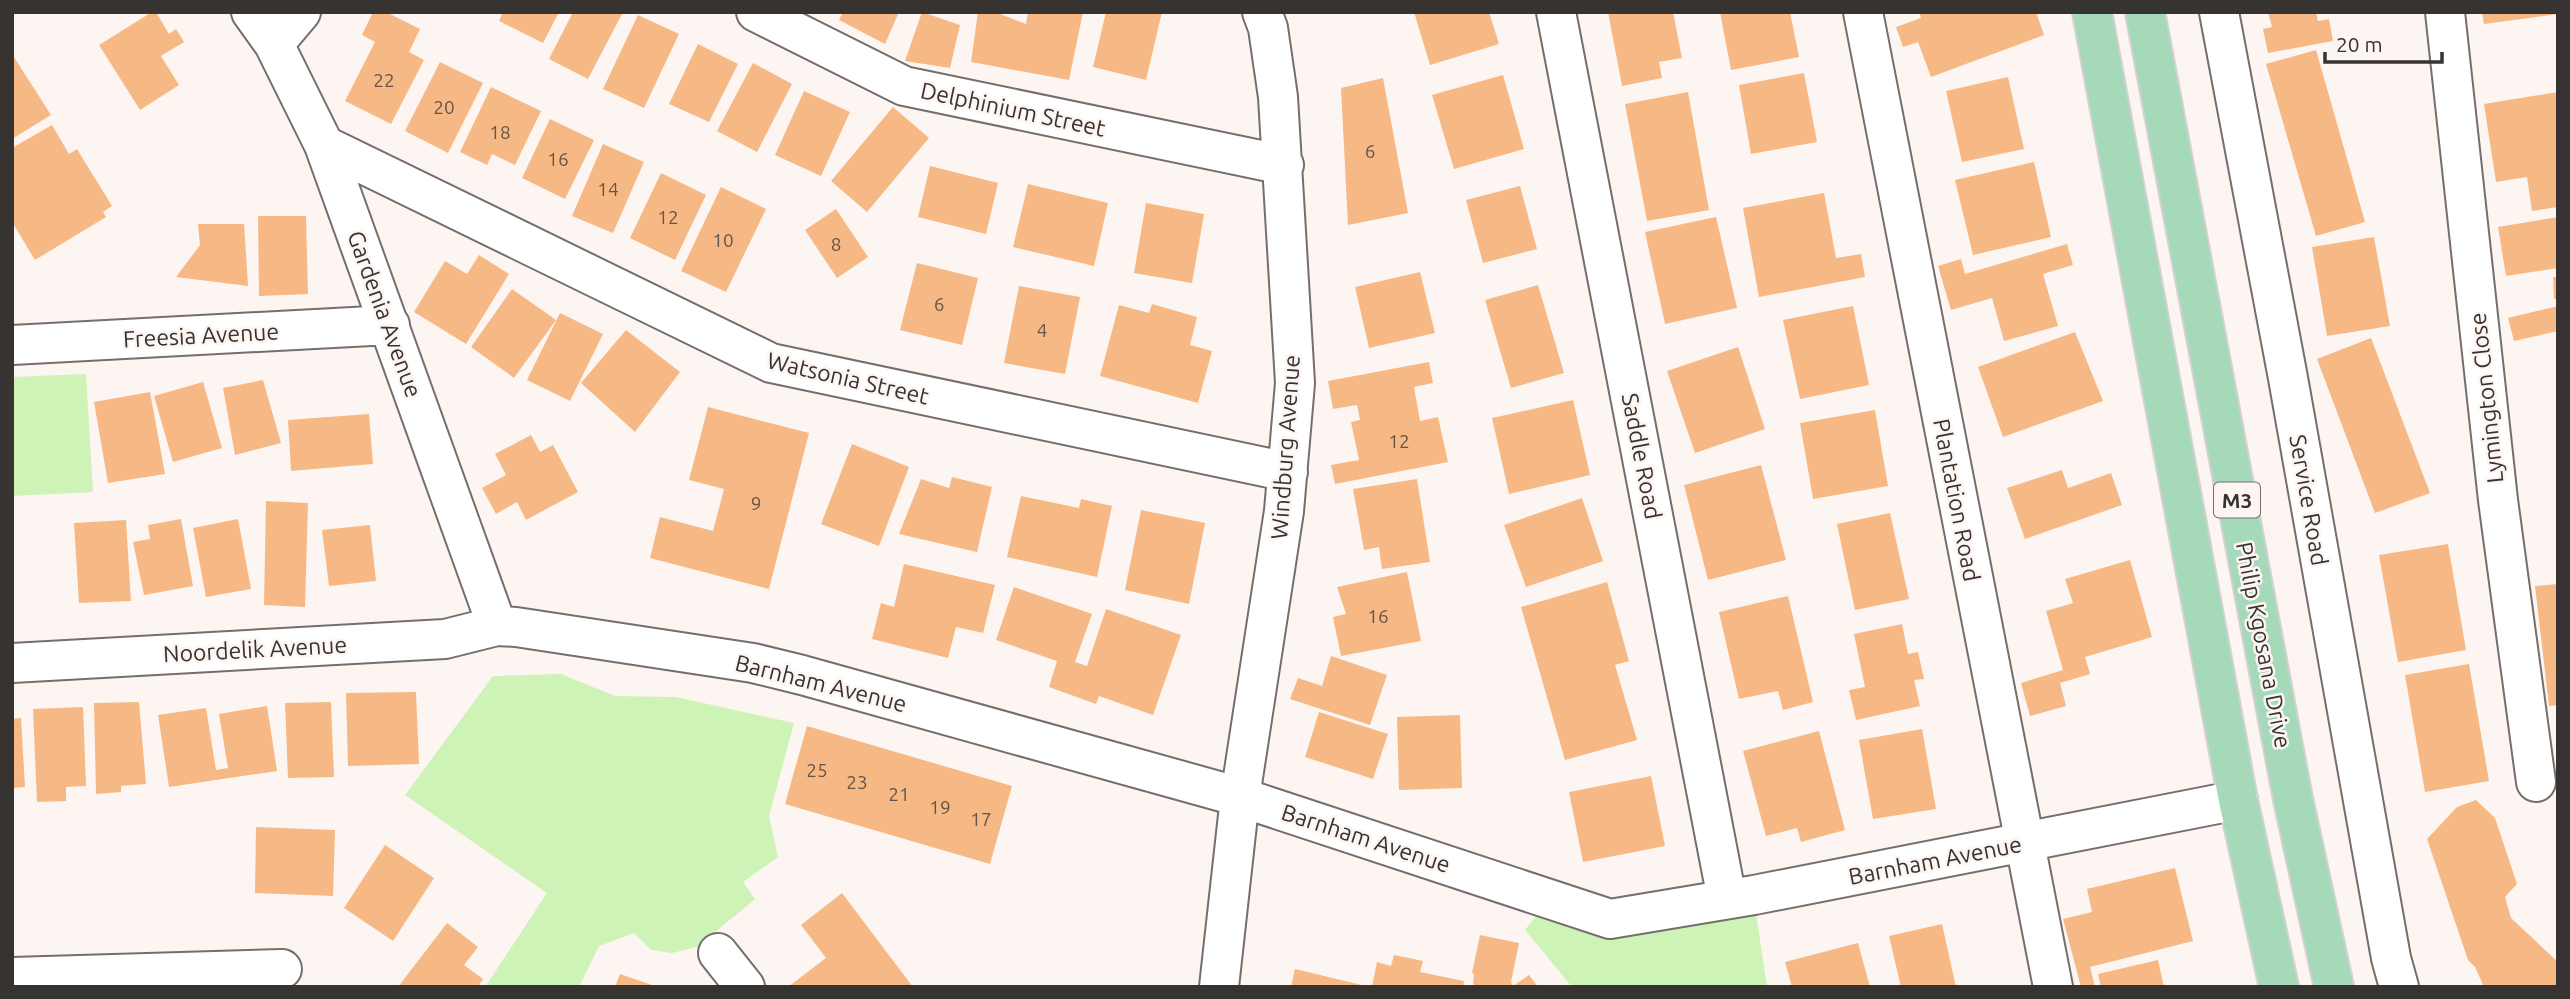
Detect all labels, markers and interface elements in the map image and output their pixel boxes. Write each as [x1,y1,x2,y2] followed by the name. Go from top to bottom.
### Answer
[2325,21,2442,65] scale bar
[2336,32,2383,56] text: 20 m
[373,69,395,91] house number: 22
[918,77,1108,141] street label: Delphinium Street
[433,96,455,118] house number: 20
[489,121,511,143] house number: 18
[1365,140,1375,162] house number: 6
[547,148,569,170] house number: 16
[597,178,619,200] house number: 14
[657,206,679,228] house number: 12
[343,227,427,401] street label: Gardenia Avenue
[712,229,734,251] house number: 10
[831,233,841,255] house number: 8
[934,293,944,315] house number: 6
[2465,311,2507,485] street label: Lymington Close
[122,318,280,352] street label: Freesia Avenue
[1037,319,1047,341] house number: 4
[765,347,931,409] street label: Watsonia Street
[1266,354,1304,540] street label: Windburg Avenue
[1618,391,1666,521] street label: Saddle Road
[1929,417,1985,583] street label: Plantation Road
[1388,430,1410,452] house number: 12
[2285,433,2333,567] street label: Service Road
[2214,482,2260,518] road number: M3
[751,492,761,514] house number: 9
[2232,540,2296,750] street label: Philip Kgosana Drive
[1367,605,1389,627] house number: 16
[162,632,348,666] street label: Noordelik Avenue
[733,650,909,716] street label: Barnham Avenue
[806,759,828,781] house number: 25
[846,771,868,793] house number: 23
[888,783,910,805] house number: 21
[929,796,951,818] house number: 19
[1279,799,1453,877] street label: Barnham Avenue
[970,808,992,830] house number: 17
[1846,831,2024,889] street label: Barnham Avenue

